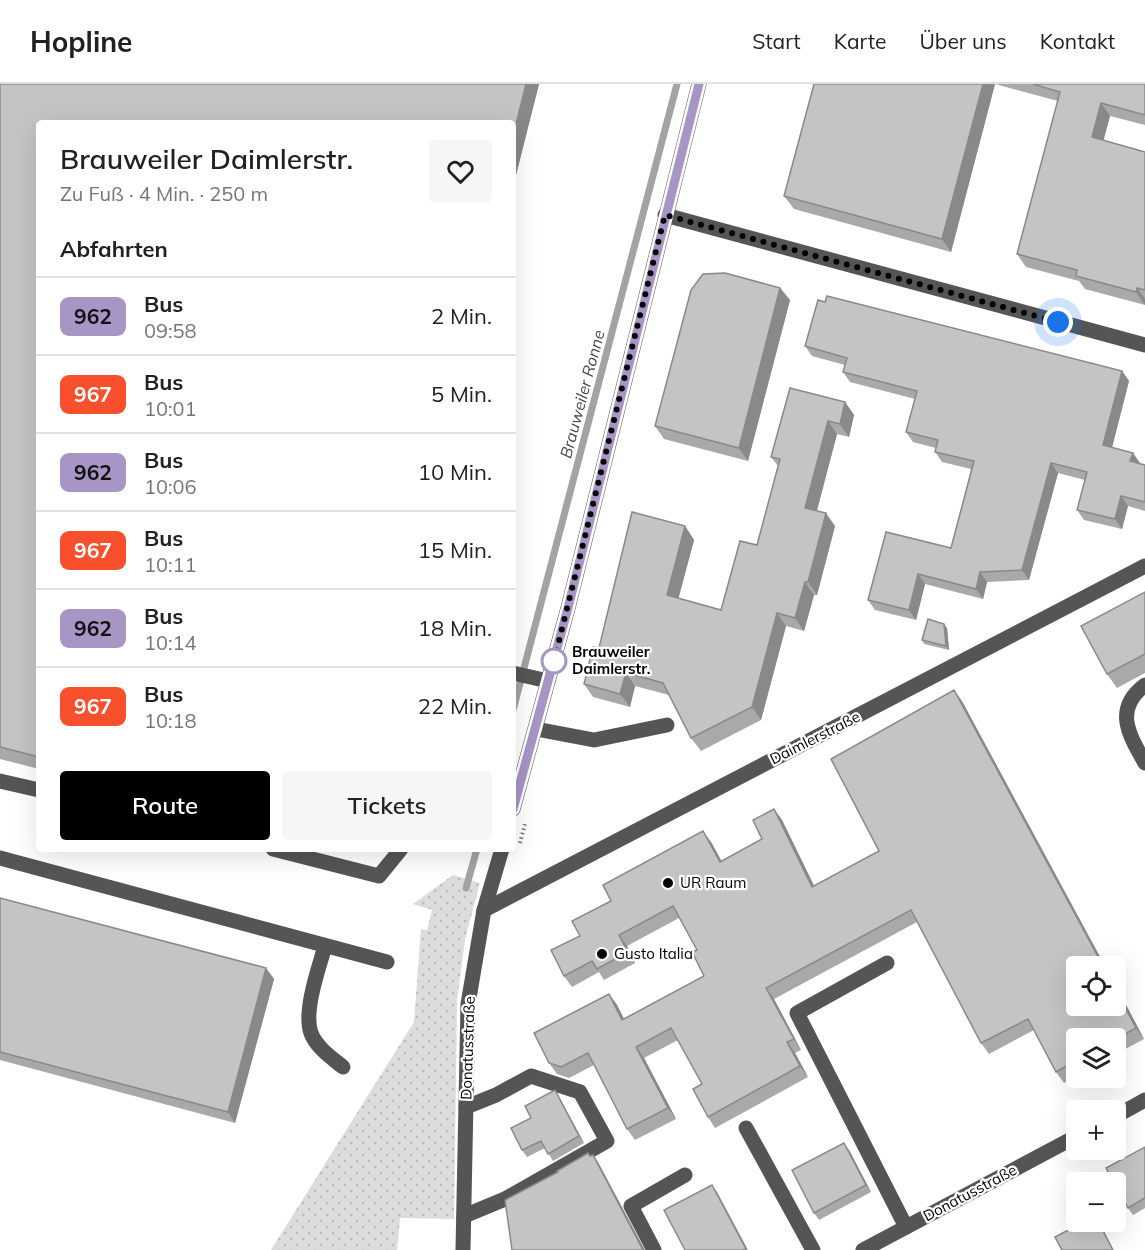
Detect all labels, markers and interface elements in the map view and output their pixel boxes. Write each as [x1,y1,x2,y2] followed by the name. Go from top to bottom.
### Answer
[30,24,132,59] text: Hopline
[752,28,801,54] text: Start
[834,28,886,54] text: Karte
[919,28,1007,54] text: Über uns
[1040,28,1115,54] text: Kontakt
[429,140,492,203] button: heart
[60,141,353,176] text: Brauweiler Daimlerstr.
[60,181,268,206] text: Zu Fuß · 4 Min. · 250 m
[60,235,168,263] text: Abfahrten
[144,290,183,318] text: Bus
[431,302,492,330] text: 2 Min.
[74,303,112,329] text: 962
[1043,307,1073,337] your location
[144,318,197,343] text: 09:58
[555,328,609,460] water label: Brauweiler Ronne
[144,368,183,396] text: Bus
[431,380,492,408] text: 5 Min.
[74,381,112,407] text: 967
[144,396,197,421] text: 10:01
[144,446,183,474] text: Bus
[418,458,492,486] text: 10 Min.
[74,459,112,485] text: 962
[144,474,197,499] text: 10:06
[144,524,183,552] text: Bus
[418,536,492,564] text: 15 Min.
[74,537,112,563] text: 967
[144,552,197,577] text: 10:11
[144,602,183,630] text: Bus
[418,614,492,642] text: 18 Min.
[74,615,112,641] text: 962
[144,630,197,655] text: 10:14
[572,642,650,678] place label: Brauweiler Daimlerstr.
[541,648,567,674] marker: Brauweiler Daimlerstr.
[144,680,183,708] text: Bus
[418,692,492,720] text: 22 Min.
[74,693,112,719] text: 967
[766,707,863,768] street label: Daimlerstraße
[144,708,197,733] text: 10:18
[60,771,270,840] button: Route
[282,771,492,840] button: Tickets
[680,873,746,892] place label: UR Raum
[661,876,675,890] marker: UR Raum
[614,944,693,963] place label: Gusto Italia
[595,947,609,961] marker: Gusto Italia
[1066,956,1126,1232] map controls
[1066,956,1126,1016] button: locate
[456,996,479,1100] street label: Donatusstraße
[1066,1028,1126,1088] button: layers
[1066,1100,1126,1160] button: +
[920,1160,1020,1225] street label: Donatusstraße
[1066,1172,1126,1232] button: −

